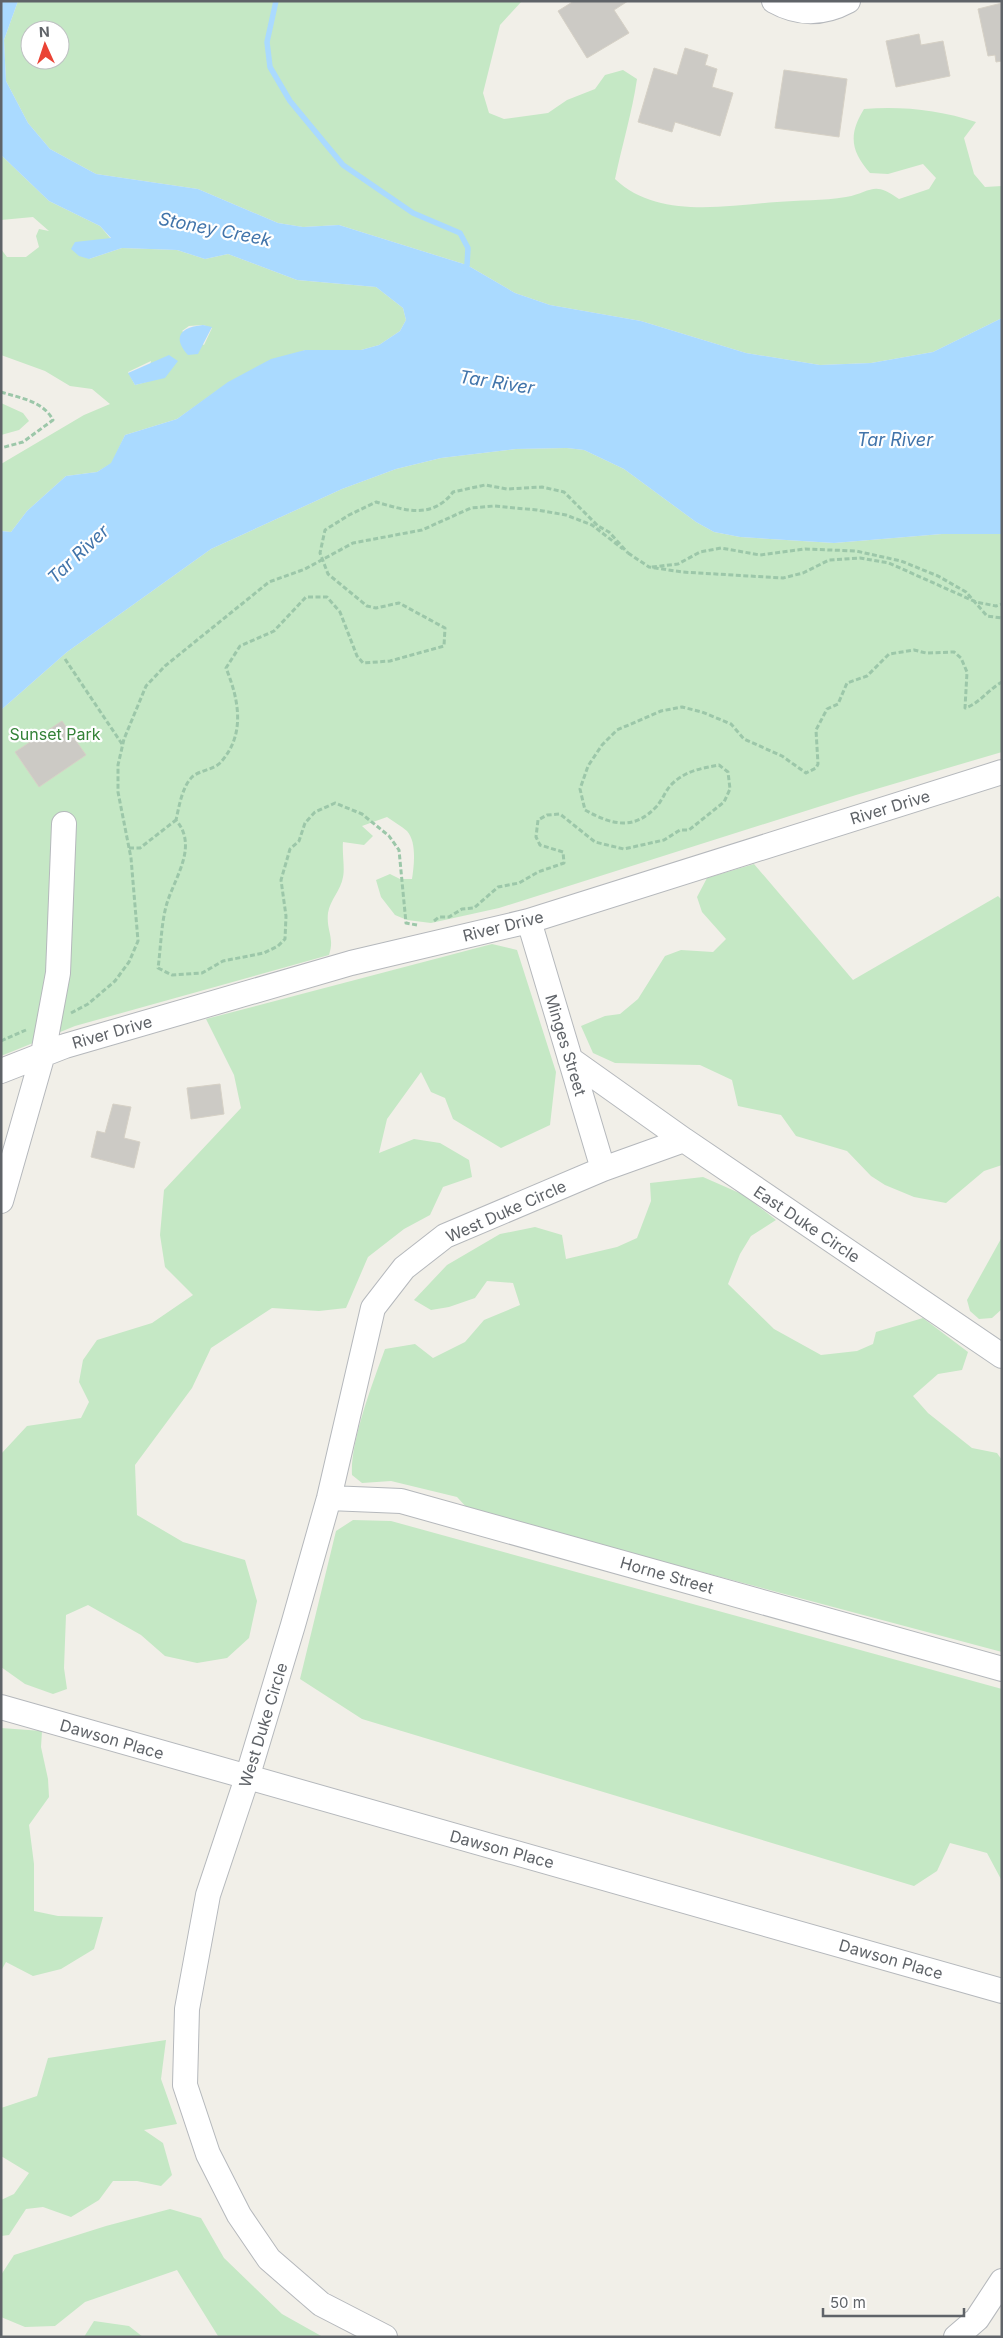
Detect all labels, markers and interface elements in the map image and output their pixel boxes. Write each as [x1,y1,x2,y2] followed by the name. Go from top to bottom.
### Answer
[20,20,70,70] north arrow
[39,23,50,40] text: N
[157,208,274,250] water label: Stoney Creek
[458,366,537,399] water label: Tar River
[857,429,934,450] water label: Tar River
[43,520,114,588] water label: Tar River
[10,724,101,744] park label: Sunset Park
[848,785,932,829] street label: River Drive
[461,906,545,946] street label: River Drive
[541,992,591,1098] street label: Minges Street
[70,1011,154,1053] street label: River Drive
[443,1176,569,1246] street label: West Duke Circle
[750,1181,864,1267] street label: East Duke Circle
[618,1552,716,1598] street label: Horne Street
[235,1660,291,1790] street label: West Duke Circle
[58,1715,166,1763] street label: Dawson Place
[448,1825,556,1873] street label: Dawson Place
[837,1935,945,1983] street label: Dawson Place
[823,2286,964,2318] scale bar
[830,2293,866,2312] text: 50 m

